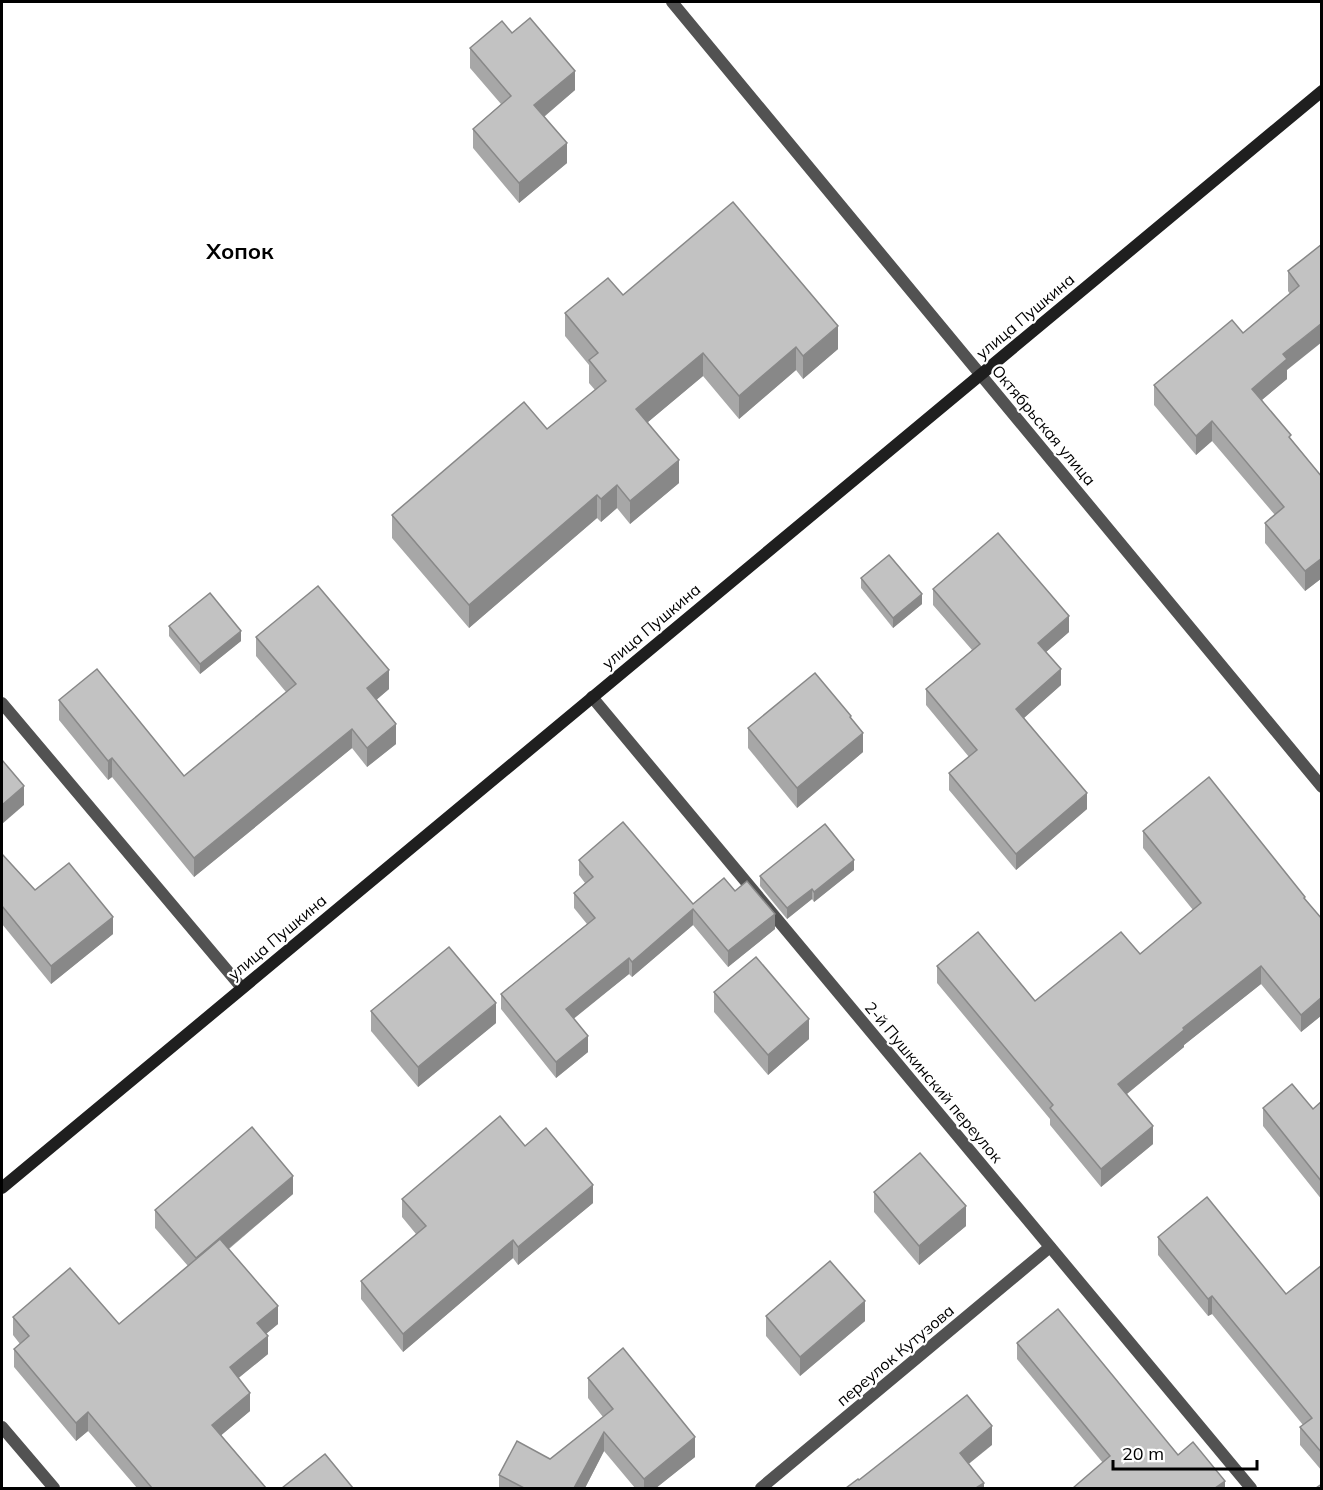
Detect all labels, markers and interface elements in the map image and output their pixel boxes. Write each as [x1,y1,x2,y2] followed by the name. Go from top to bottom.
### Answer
[205,237,274,265] district label: Хопок
[972,269,1078,363] street label: улица Пушкина
[988,361,1100,489] street label: Октябрьская улица
[598,579,704,673] street label: улица Пушкина
[224,890,330,984] street label: улица Пушкина
[861,997,1008,1167] street label: 2-й Пушкинский переулок
[832,1300,958,1410] street label: переулок Кутузова
[1113,1433,1257,1471] scale bar
[1122,1442,1164,1465] text: 20 m

